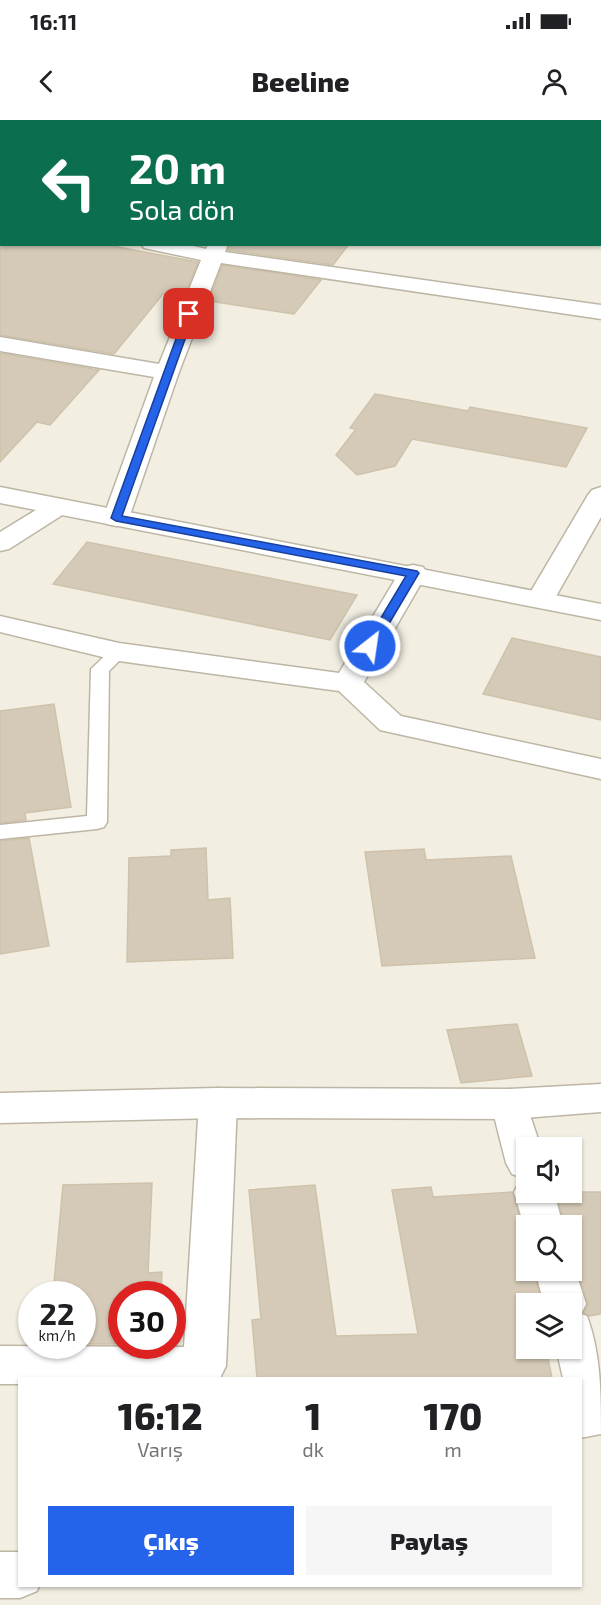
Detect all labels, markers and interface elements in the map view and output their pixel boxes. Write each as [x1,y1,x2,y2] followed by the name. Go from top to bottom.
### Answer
[30,8,77,34] text: 16:11
[30,65,63,98] icon: back
[251,65,350,97] text: Beeline
[538,65,571,98] icon: person
[129,142,226,192] text: 20 m
[30,144,108,222] icon: left
[129,193,235,225] text: Sola dön
[163,288,214,339] pin
[172,297,205,330] icon: arrive
[338,614,402,678] position arrow
[516,1137,582,1359] map controls
[516,1137,582,1203] button: sound
[516,1215,582,1281] button: search
[108,1281,186,1359] speed limit sign: 30
[516,1293,582,1359] button: layers
[40,1295,74,1331] text: 22
[38,1326,76,1344] text: km/h
[118,1394,203,1437] text: 16:12
[305,1394,321,1437] text: 1
[424,1394,482,1437] text: 170
[137,1437,183,1461] text: Varış
[302,1437,324,1461] text: dk
[444,1437,462,1461] text: m
[48,1506,294,1575] button: Çıkış
[306,1506,552,1575] button: Paylaş

